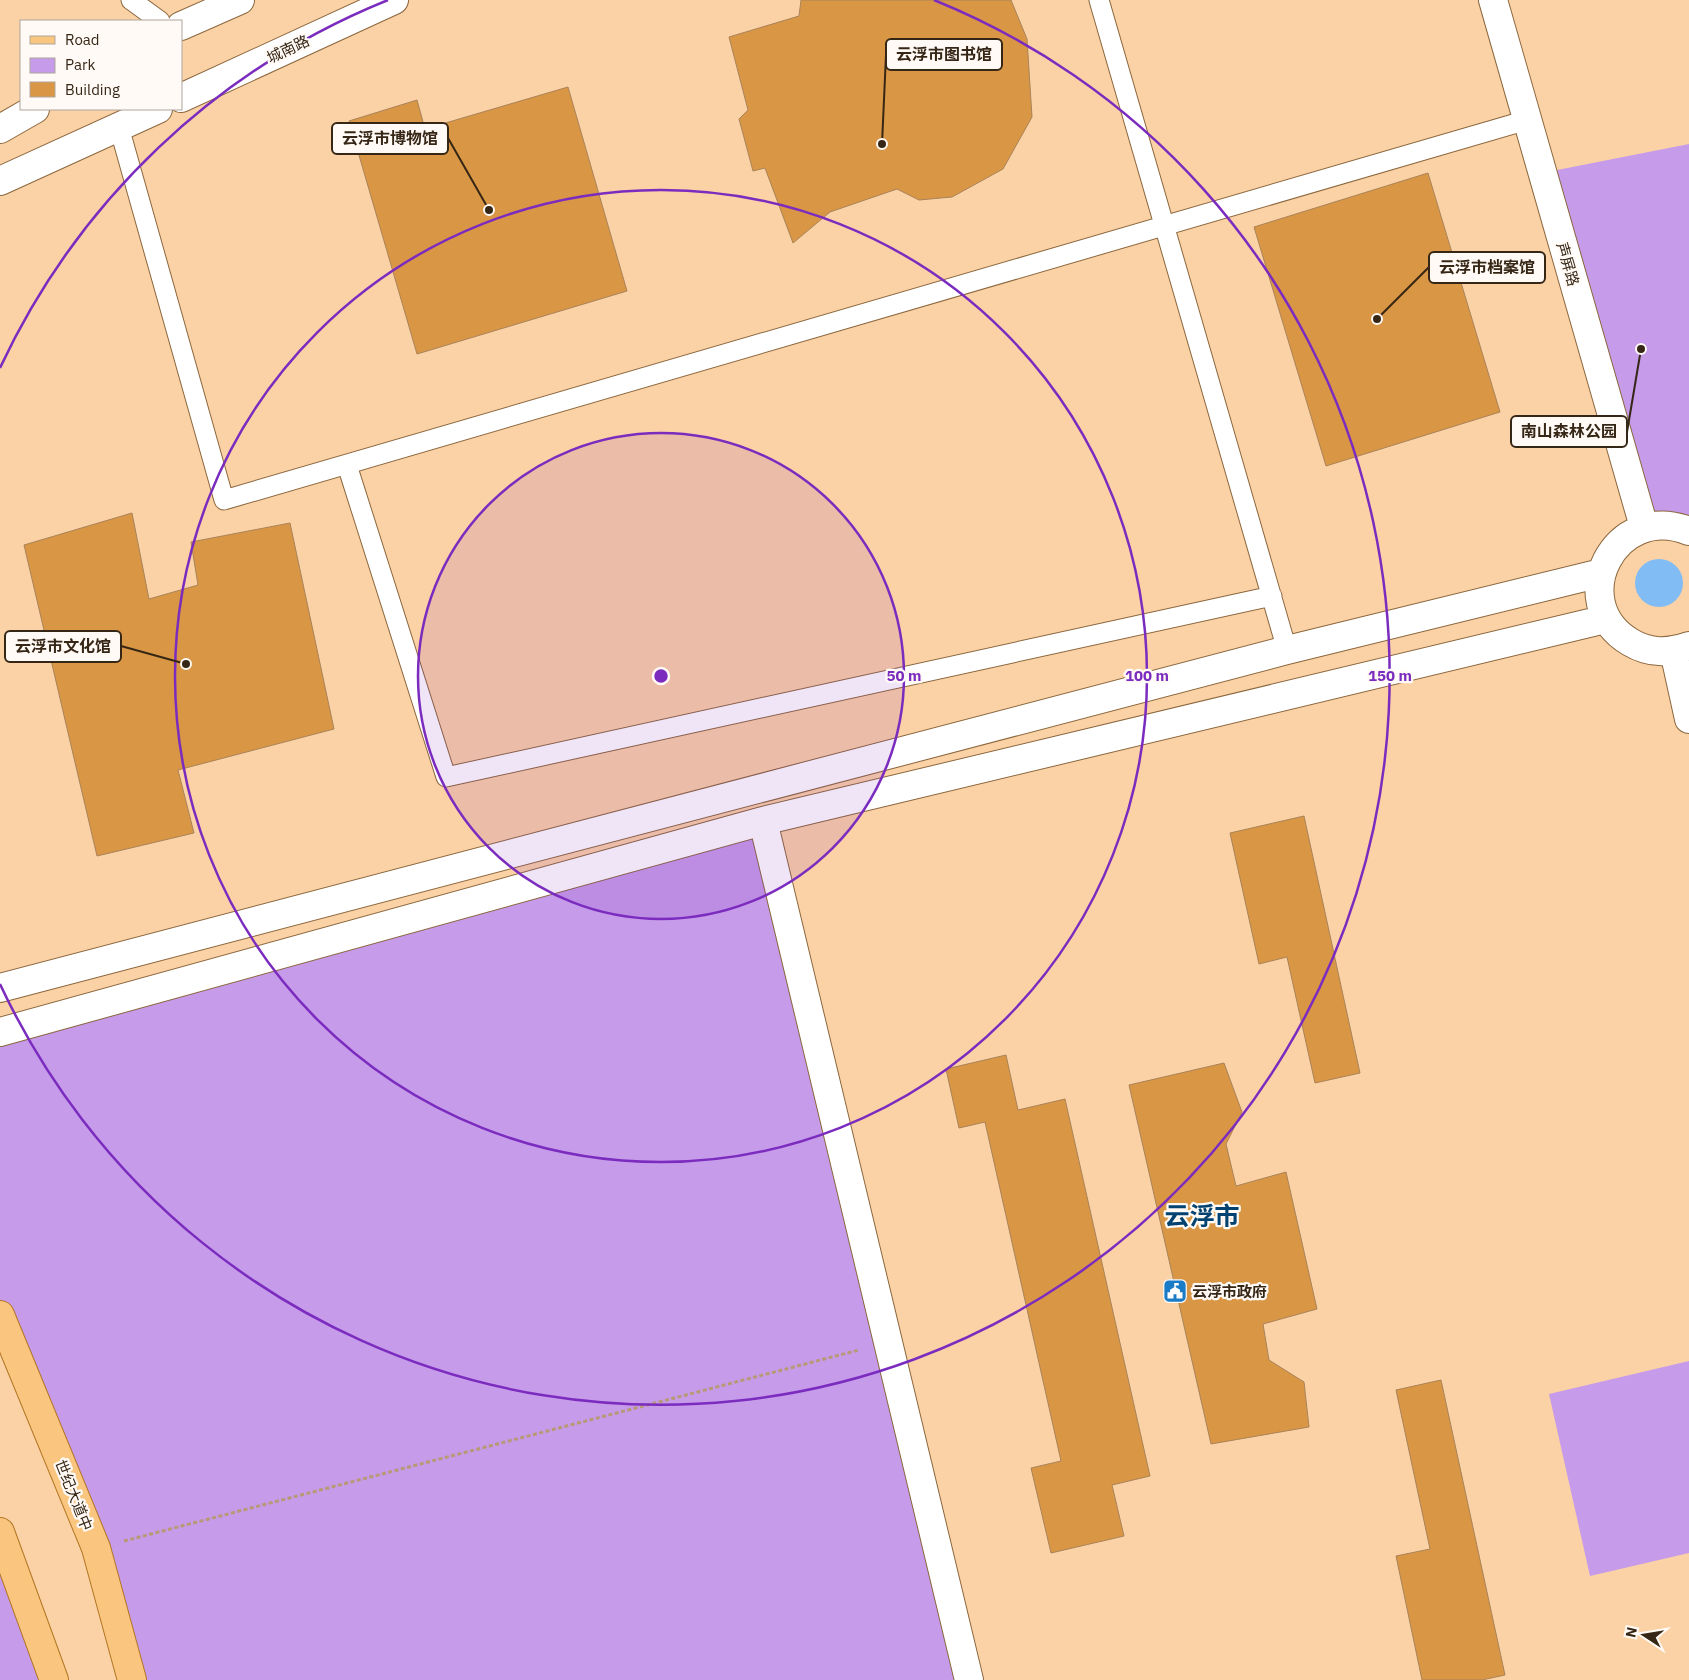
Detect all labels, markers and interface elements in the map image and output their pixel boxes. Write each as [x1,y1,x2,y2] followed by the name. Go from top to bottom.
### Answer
[20,20,182,110] legend
[65,30,100,49] text: Road
[264,31,312,67] street label: 城南路
[886,39,1002,70] callout: 云浮市图书馆
[896,44,992,64] text: 云浮市图书馆
[65,55,95,74] text: Park
[65,80,120,99] text: Building
[332,123,448,154] callout: 云浮市博物馆
[342,128,438,148] text: 云浮市博物馆
[1553,240,1583,288] street label: 声屏路
[1429,252,1545,283] callout: 云浮市档案馆
[1439,257,1535,277] text: 云浮市档案馆
[1511,416,1627,447] callout: 南山森林公园
[1521,421,1617,441] text: 南山森林公园
[5,631,121,662] callout: 云浮市文化馆
[15,636,111,656] text: 云浮市文化馆
[887,666,921,685] text: 50 m
[1125,666,1169,685] text: 100 m
[1368,666,1412,685] text: 150 m
[652,667,670,685] centre of rings
[1164,1199,1240,1232] district label: 云浮市
[1162,1278,1188,1304] public building icon: 云浮市政府
[1192,1282,1267,1301] place label: 云浮市政府
[51,1457,97,1533] street label: 世纪大道中
[1619,1610,1669,1660] north arrow
[1621,1625,1641,1639] text: N

